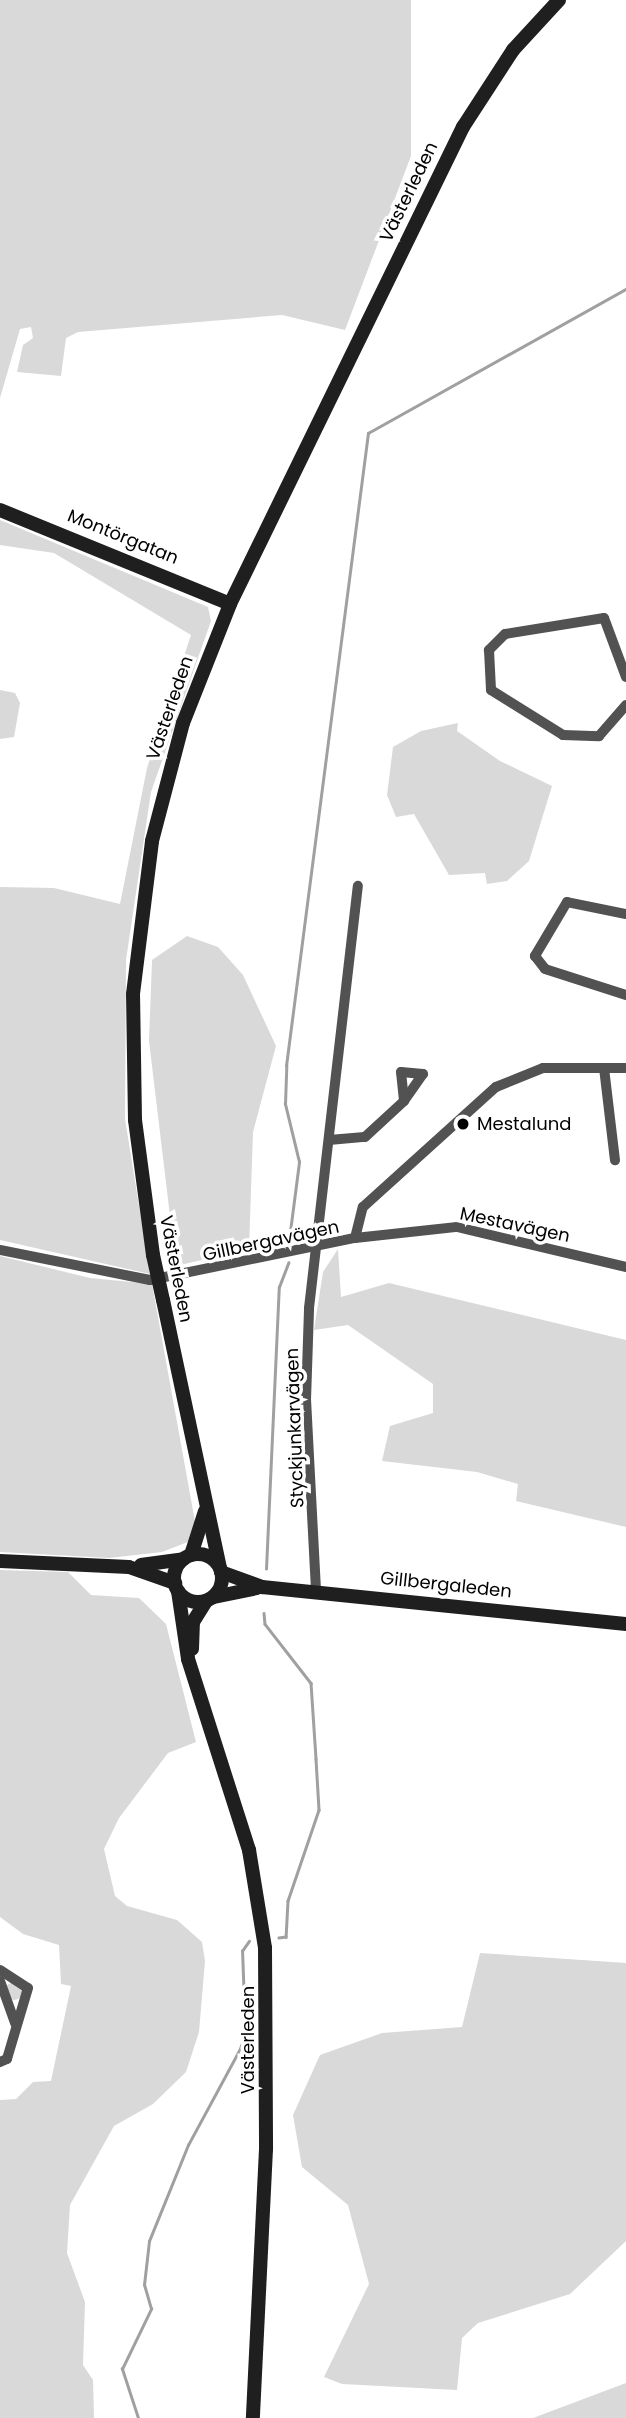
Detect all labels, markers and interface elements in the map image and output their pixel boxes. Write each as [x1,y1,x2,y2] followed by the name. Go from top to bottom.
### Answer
[375,138,443,246] street label: Västerleden
[64,505,182,569] street label: Montörgatan
[142,653,198,763] street label: Västerleden
[477,1113,571,1135] place label: Mestalund
[455,1116,471,1132] marker: Mestalund
[458,1203,572,1247] street label: Mestavägen
[155,1214,197,1324] street label: Västerleden
[201,1216,341,1266] street label: Gillbergavägen
[281,1348,309,1508] street label: Styckjunkarvägen
[379,1567,513,1603] street label: Gillbergaleden
[237,1986,259,2094] street label: Västerleden

